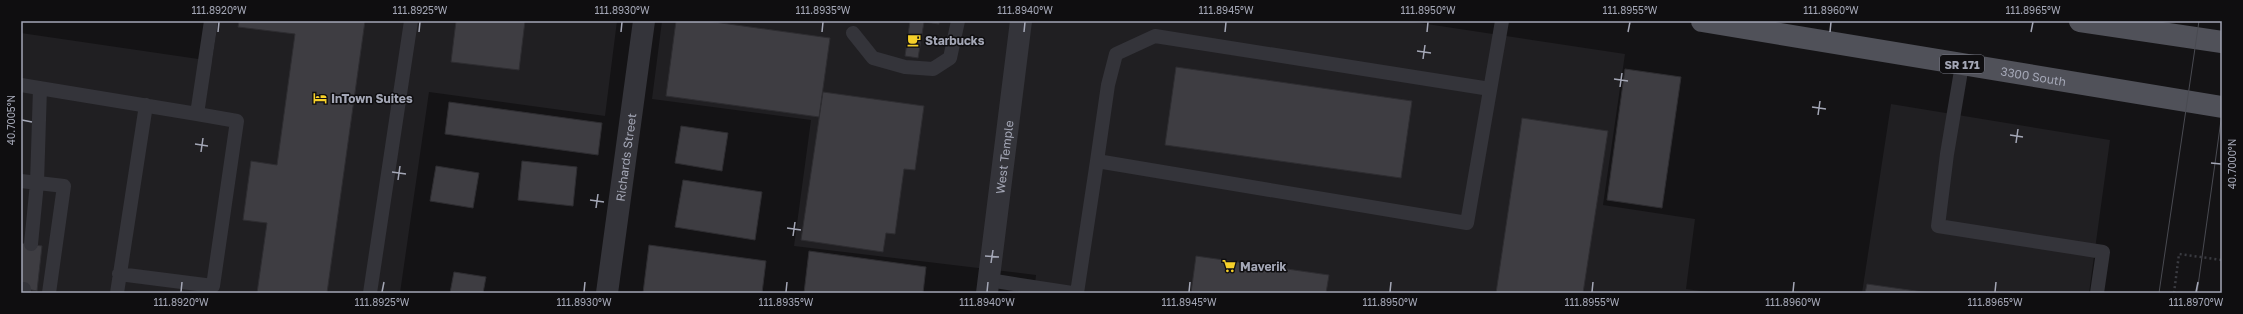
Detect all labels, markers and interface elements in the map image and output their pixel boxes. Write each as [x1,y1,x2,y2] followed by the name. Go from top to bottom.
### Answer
[191,4,247,16] text: 111.8920°W
[393,4,448,16] text: 111.8925°W
[594,4,650,16] text: 111.8930°W
[796,4,851,16] text: 111.8935°W
[997,4,1053,16] text: 111.8940°W
[1198,4,1254,16] text: 111.8945°W
[1400,4,1456,16] text: 111.8950°W
[1603,4,1658,16] text: 111.8955°W
[1803,4,1859,16] text: 111.8960°W
[2005,4,2061,16] text: 111.8965°W
[906,32,922,48] cafe icon: Starbucks
[925,33,985,48] place label: Starbucks
[1940,55,1984,73] road number: SR 171
[2000,63,2067,89] street label: 3300 South
[312,90,328,106] hotel icon: InTown Suites
[331,91,413,106] place label: InTown Suites
[5,95,17,145] text: 40.7005°N
[612,112,639,202] street label: Richards Street
[992,119,1016,195] street label: West Temple
[2226,139,2238,189] text: 40.7000°N
[1221,258,1237,274] supermarket icon: Maverik
[1240,259,1286,274] place label: Maverik
[153,296,209,308] text: 111.8920°W
[355,296,410,308] text: 111.8925°W
[556,296,612,308] text: 111.8930°W
[759,296,814,308] text: 111.8935°W
[959,296,1015,308] text: 111.8940°W
[1161,296,1217,308] text: 111.8945°W
[1362,296,1418,308] text: 111.8950°W
[1565,296,1620,308] text: 111.8955°W
[1765,296,1821,308] text: 111.8960°W
[1967,296,2023,308] text: 111.8965°W
[2169,296,2224,308] text: 111.8970°W

